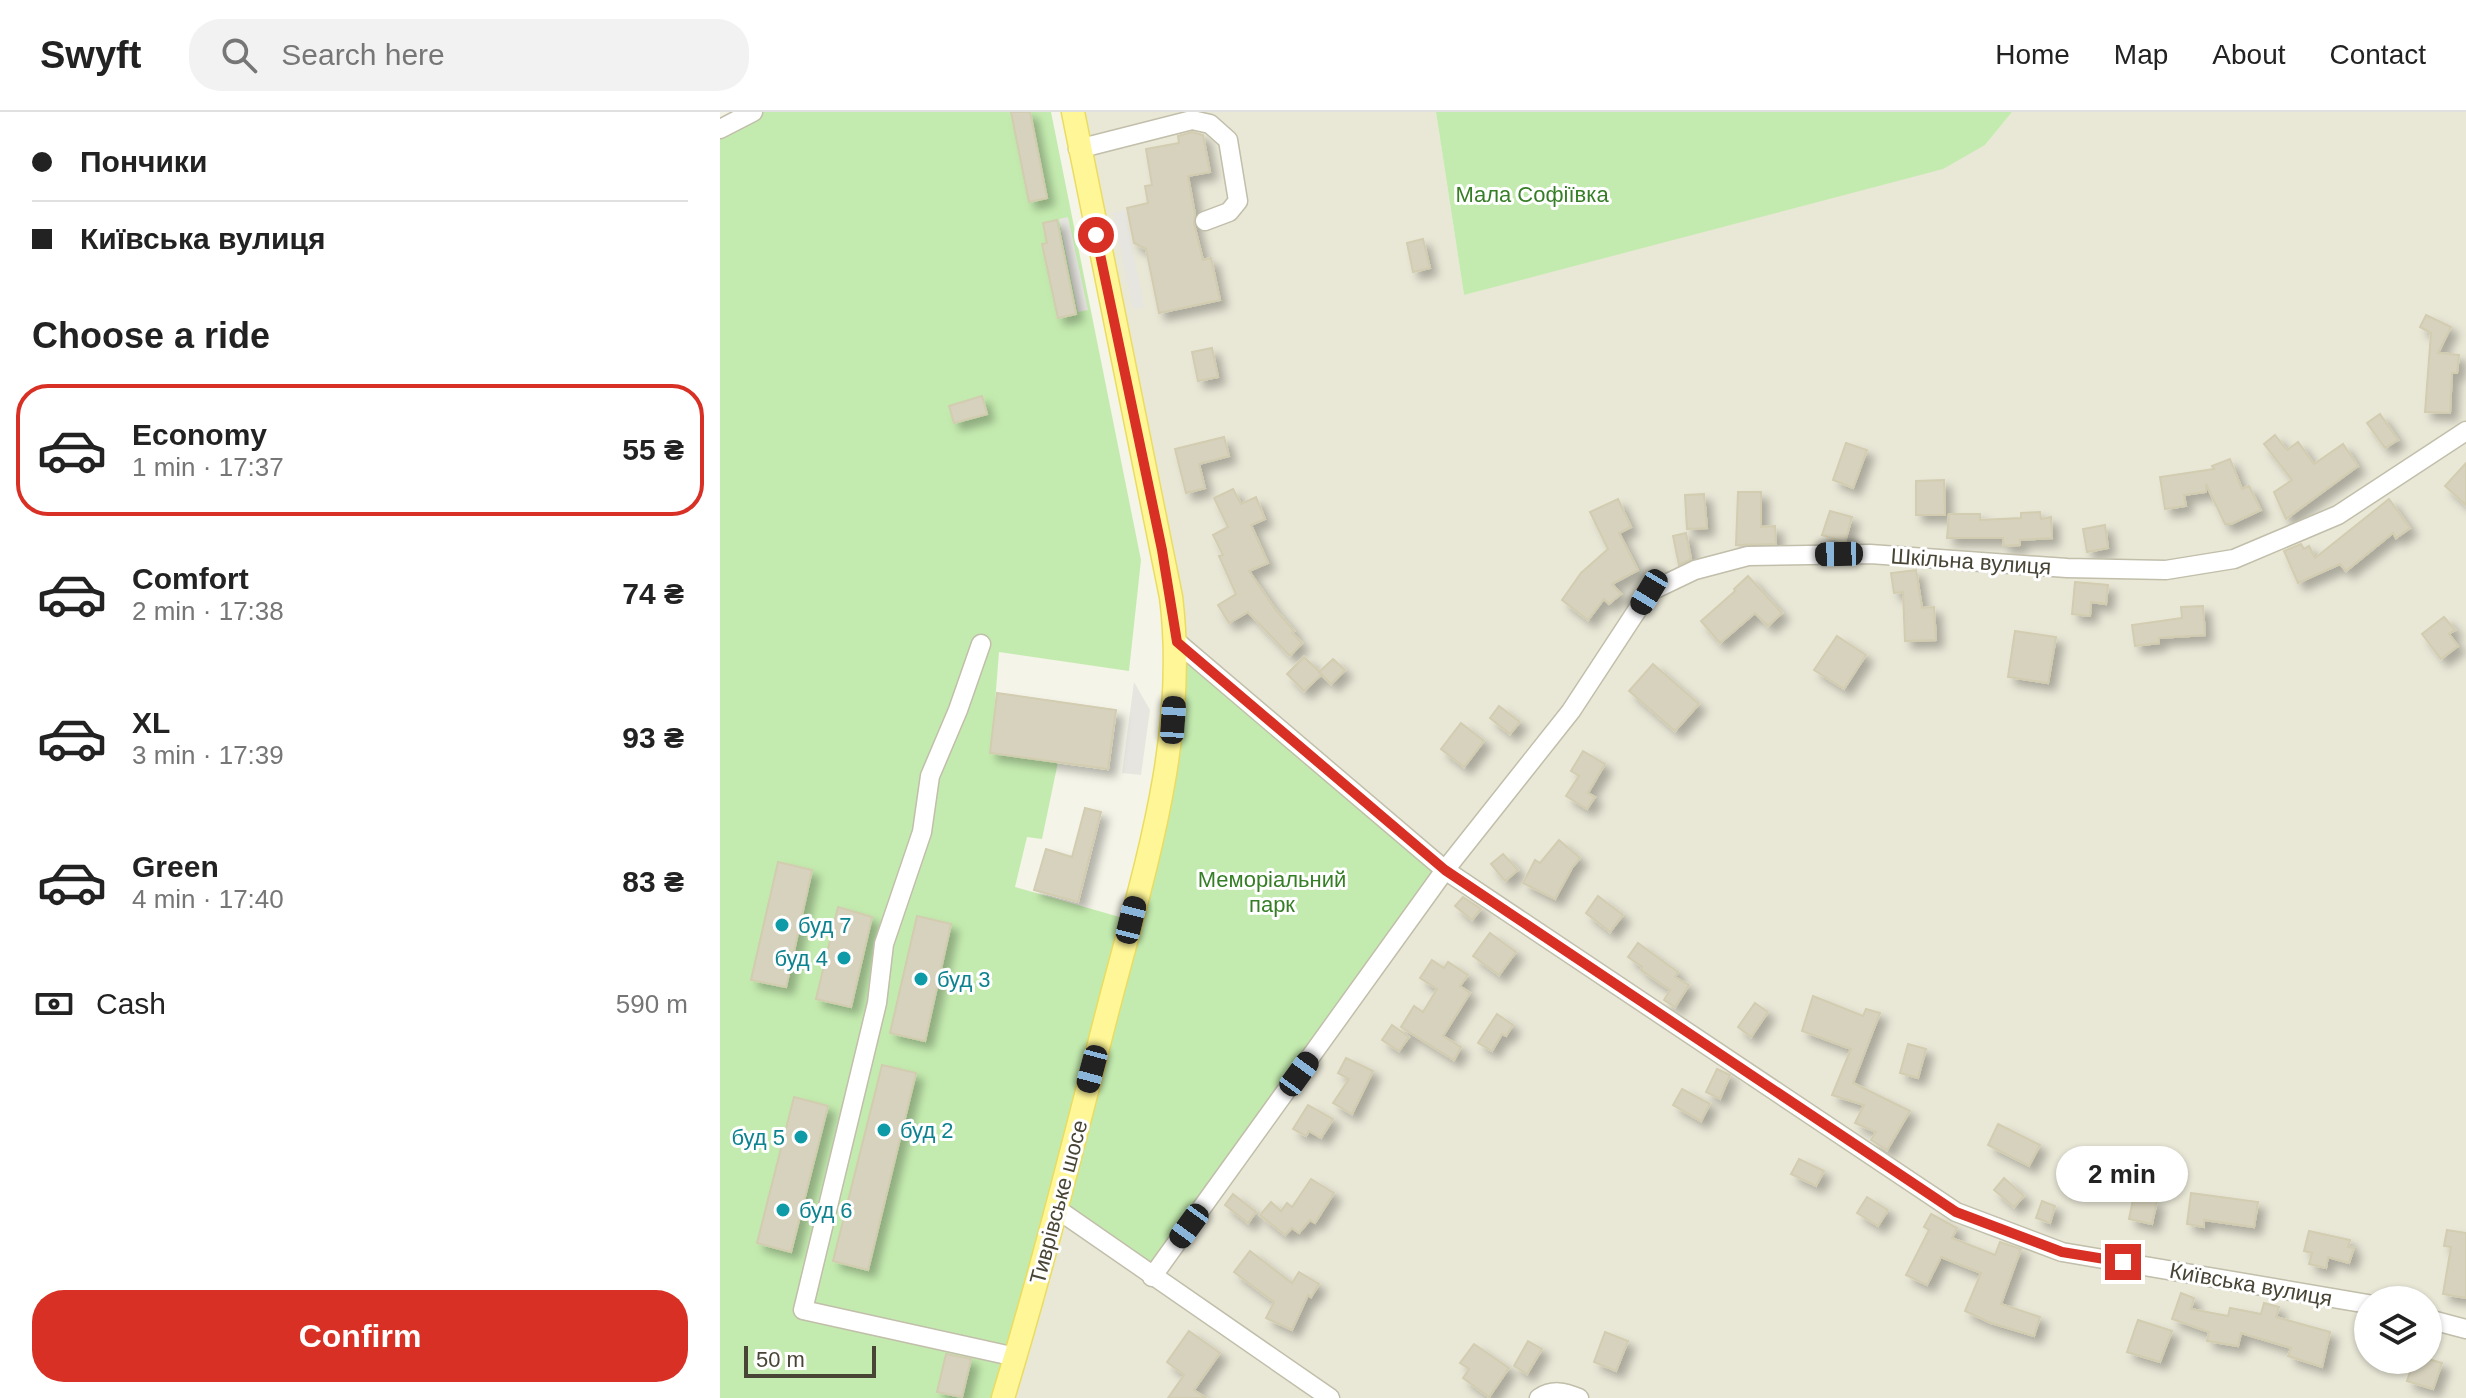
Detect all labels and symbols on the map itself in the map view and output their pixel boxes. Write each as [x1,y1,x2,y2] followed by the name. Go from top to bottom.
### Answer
[1455,182,1609,207] park label: Мала Софіївка
[1078,217,1114,253] route start
[1815,542,1863,566] car
[1890,543,2052,580] street label: Шкільна вулиця
[1626,565,1672,619] car
[1159,695,1187,745] car
[1198,867,1346,917] park label: Меморіальний парк
[1114,894,1148,946] car
[798,913,852,938] place label: буд 7
[773,916,791,934] marker: буд 7
[774,946,828,971] place label: буд 4
[835,949,853,967] marker: буд 4
[937,967,991,992] place label: буд 3
[912,970,930,988] marker: буд 3
[1074,1043,1110,1095] car
[1275,1048,1323,1100] car
[1025,1117,1092,1287] street label: Тиврівське шосе
[900,1118,954,1143] place label: буд 2
[875,1121,893,1139] marker: буд 2
[731,1125,785,1150] place label: буд 5
[792,1128,810,1146] marker: буд 5
[2057,1146,2189,1202] callout: 2 min
[799,1198,853,1223] place label: буд 6
[1165,1200,1213,1252] car
[774,1201,792,1219] marker: буд 6
[2105,1244,2141,1280] route end
[2168,1258,2334,1311] street label: Київська вулиця
[744,1342,876,1378] scale bar

